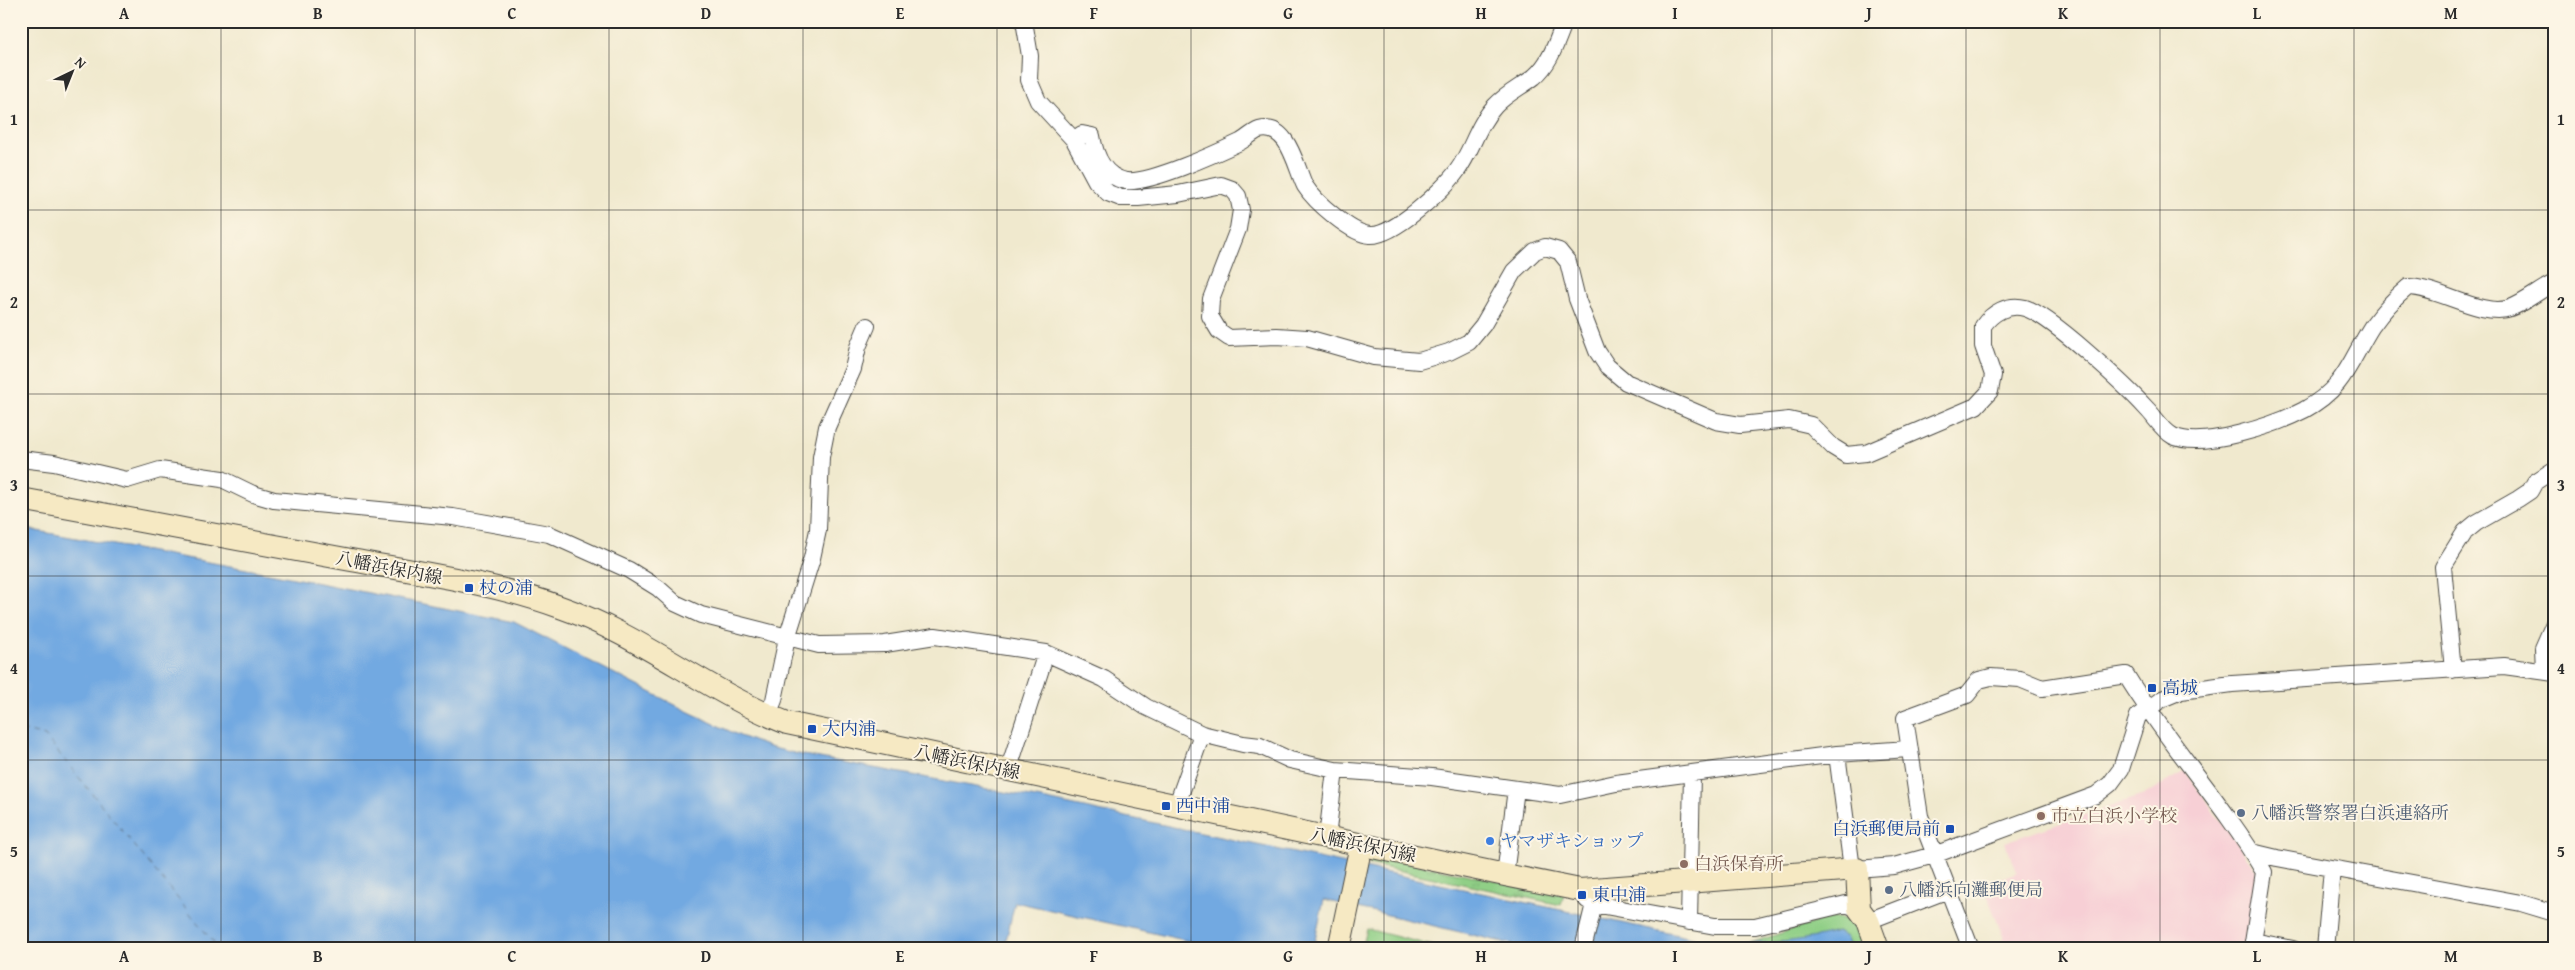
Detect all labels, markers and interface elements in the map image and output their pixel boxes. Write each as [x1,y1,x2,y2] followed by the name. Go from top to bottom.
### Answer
[119,1,130,25] text: A
[313,1,323,25] text: B
[507,1,517,25] text: C
[701,1,711,25] text: D
[896,1,905,25] text: E
[1090,1,1098,25] text: F
[1283,1,1293,25] text: G
[1475,1,1487,25] text: H
[1672,1,1678,25] text: I
[1863,1,1872,25] text: J
[2058,1,2069,25] text: K
[2253,1,2262,25] text: L
[2444,1,2458,25] text: M
[48,48,98,98] north arrow
[71,52,92,73] text: N
[10,107,18,131] text: 1
[2557,107,2565,131] text: 1
[10,290,18,314] text: 2
[2557,290,2565,314] text: 2
[10,473,18,497] text: 3
[2557,473,2565,497] text: 3
[334,544,445,591] street label: 八幡浜保内線
[479,574,533,601] place label: 杖の浦
[463,582,475,594] marker: 杖の浦
[10,656,18,680] text: 4
[2557,656,2565,680] text: 4
[2162,674,2198,701] place label: 高城
[2146,682,2158,694] marker: 高城
[822,715,876,742] place label: 大内浦
[806,723,818,735] marker: 大内浦
[911,737,1023,786] street label: 八幡浜保内線
[1176,792,1230,819] place label: 西中浦
[2251,799,2449,826] place label: 八幡浜警察署白浜連絡所
[1160,800,1172,812] marker: 西中浦
[2051,802,2177,829] place label: 市立白浜小学校
[2235,807,2247,819] marker: 八幡浜警察署白浜連絡所
[2035,810,2047,822] marker: 市立白浜小学校
[1832,815,1940,842] place label: 白浜郵便局前
[1307,820,1419,869] street label: 八幡浜保内線
[1944,823,1956,835] marker: 白浜郵便局前
[1500,827,1643,854] place label: ヤマザキショップ
[1484,835,1496,847] marker: ヤマザキショップ
[10,839,18,863] text: 5
[2557,839,2565,863] text: 5
[1694,850,1784,877] place label: 白浜保育所
[1678,858,1690,870] marker: 白浜保育所
[1899,876,2043,903] place label: 八幡浜向灘郵便局
[1592,881,1646,908] place label: 東中浦
[1883,884,1895,896] marker: 八幡浜向灘郵便局
[1576,889,1588,901] marker: 東中浦
[119,944,130,968] text: A
[313,944,323,968] text: B
[507,944,517,968] text: C
[701,944,711,968] text: D
[896,944,905,968] text: E
[1090,944,1098,968] text: F
[1283,944,1293,968] text: G
[1475,944,1487,968] text: H
[1672,944,1678,968] text: I
[1863,944,1872,968] text: J
[2058,944,2069,968] text: K
[2253,944,2262,968] text: L
[2444,944,2458,968] text: M

